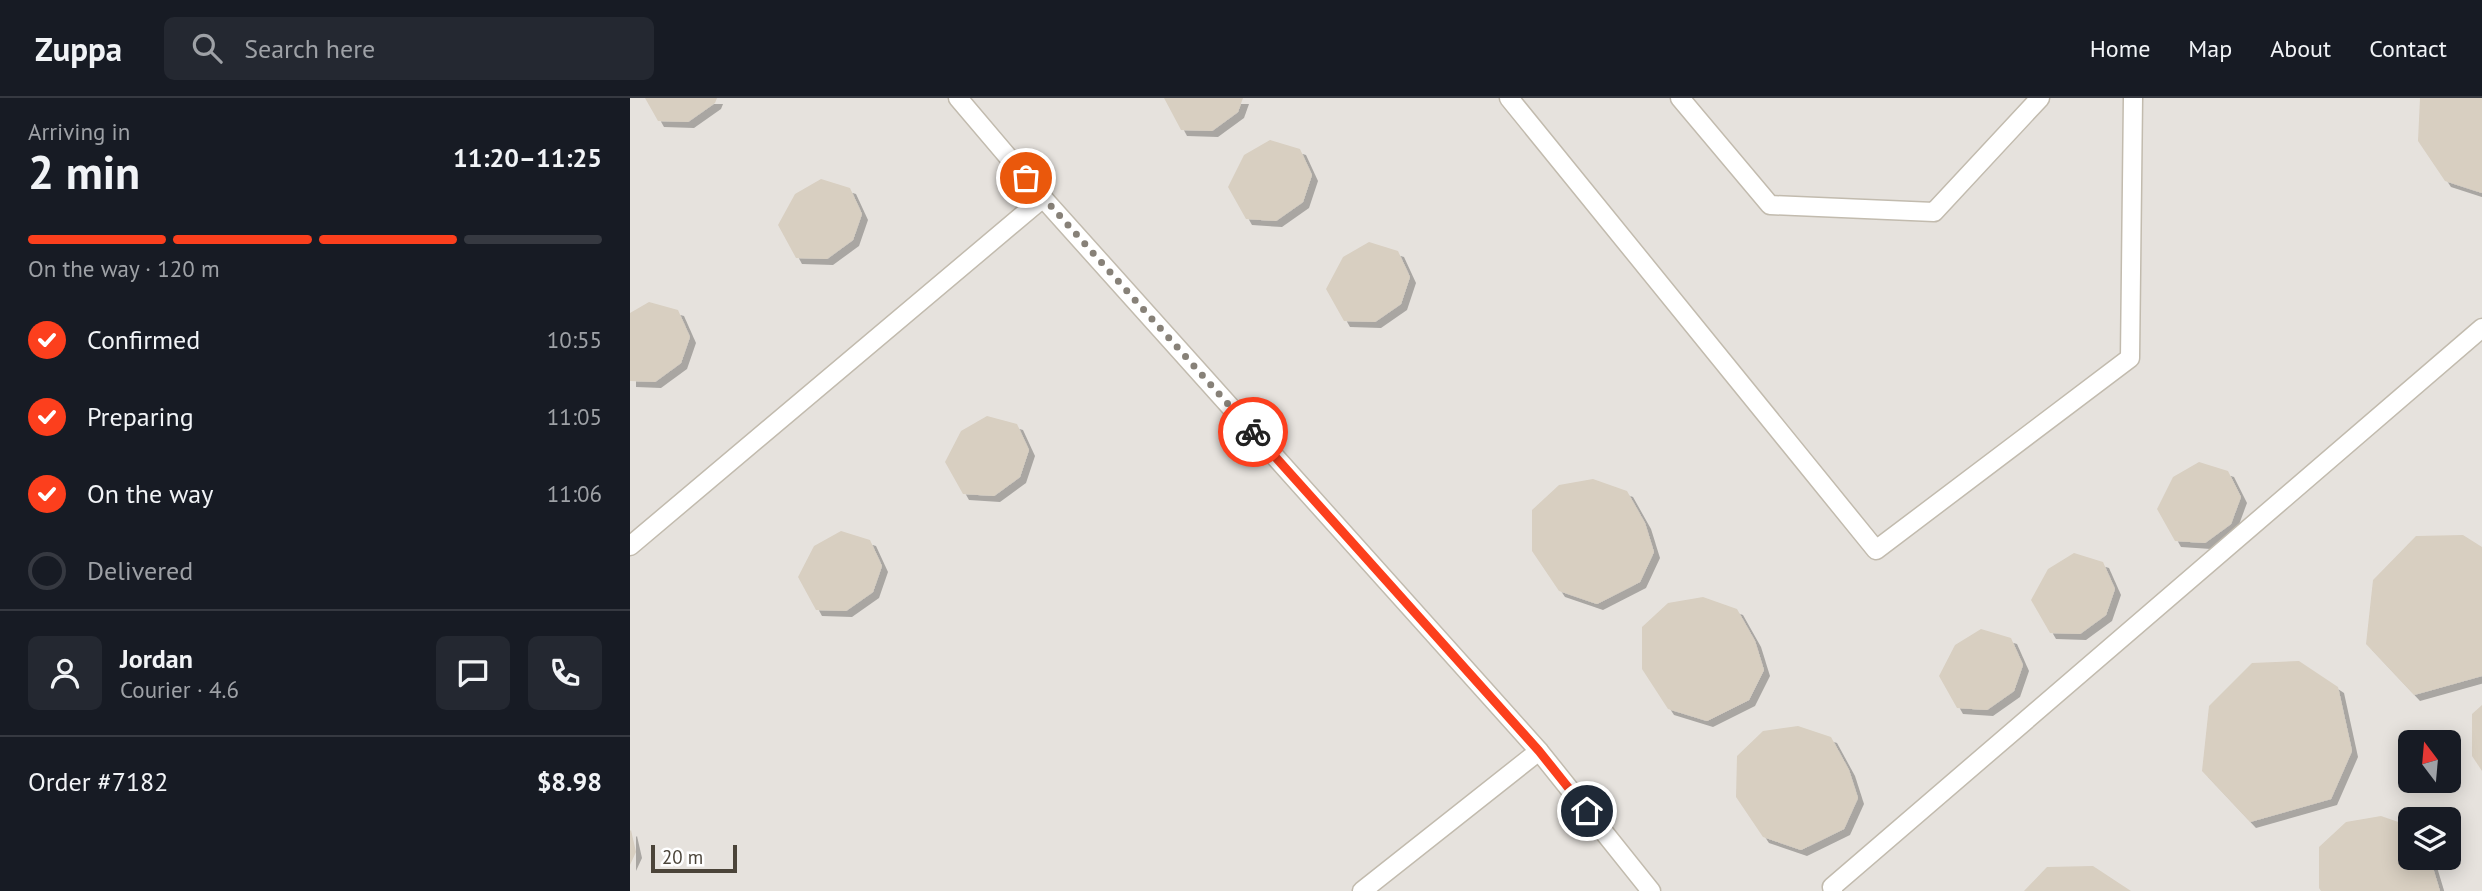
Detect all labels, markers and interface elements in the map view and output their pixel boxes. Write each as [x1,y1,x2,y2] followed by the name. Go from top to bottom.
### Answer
[164,17,654,80] search box
[35,27,122,70] text: Zuppa
[188,29,226,67] icon: search
[244,32,375,65] text: Search here
[2090,33,2150,64] text: Home
[2188,33,2232,64] text: Map
[2270,33,2331,64] text: About
[2369,33,2447,64] text: Contact
[28,117,130,146] text: Arriving in
[453,141,602,174] text: 11:20–11:25
[28,142,140,202] text: 2 min
[996,148,1056,208] pin
[1007,159,1045,197] icon: bag
[28,254,220,283] text: On the way · 120 m
[28,321,66,359] icon: check
[87,323,200,356] text: Confirmed
[547,325,602,354] text: 10:55
[1218,397,1288,467] courier
[28,398,66,436] icon: check
[87,400,194,433] text: Preparing
[547,402,602,431] text: 11:05
[1234,413,1272,451] icon: bike
[28,475,66,513] icon: check
[87,477,213,510] text: On the way
[547,479,602,508] text: 11:06
[87,554,193,587] text: Delivered
[28,636,102,710] button: person
[436,636,510,710] button: chat
[528,636,602,710] button: phone
[120,642,193,675] text: Jordan
[120,675,239,704] text: Courier · 4.6
[2398,730,2460,793] north arrow
[2398,730,2461,870] map controls
[28,765,168,798] text: Order #7182
[537,765,602,798] text: $8.98
[1557,781,1617,841] pin
[1568,792,1606,830] icon: home
[2398,807,2461,870] button: layers
[651,842,737,874] scale bar
[662,845,703,869] text: 20 m

